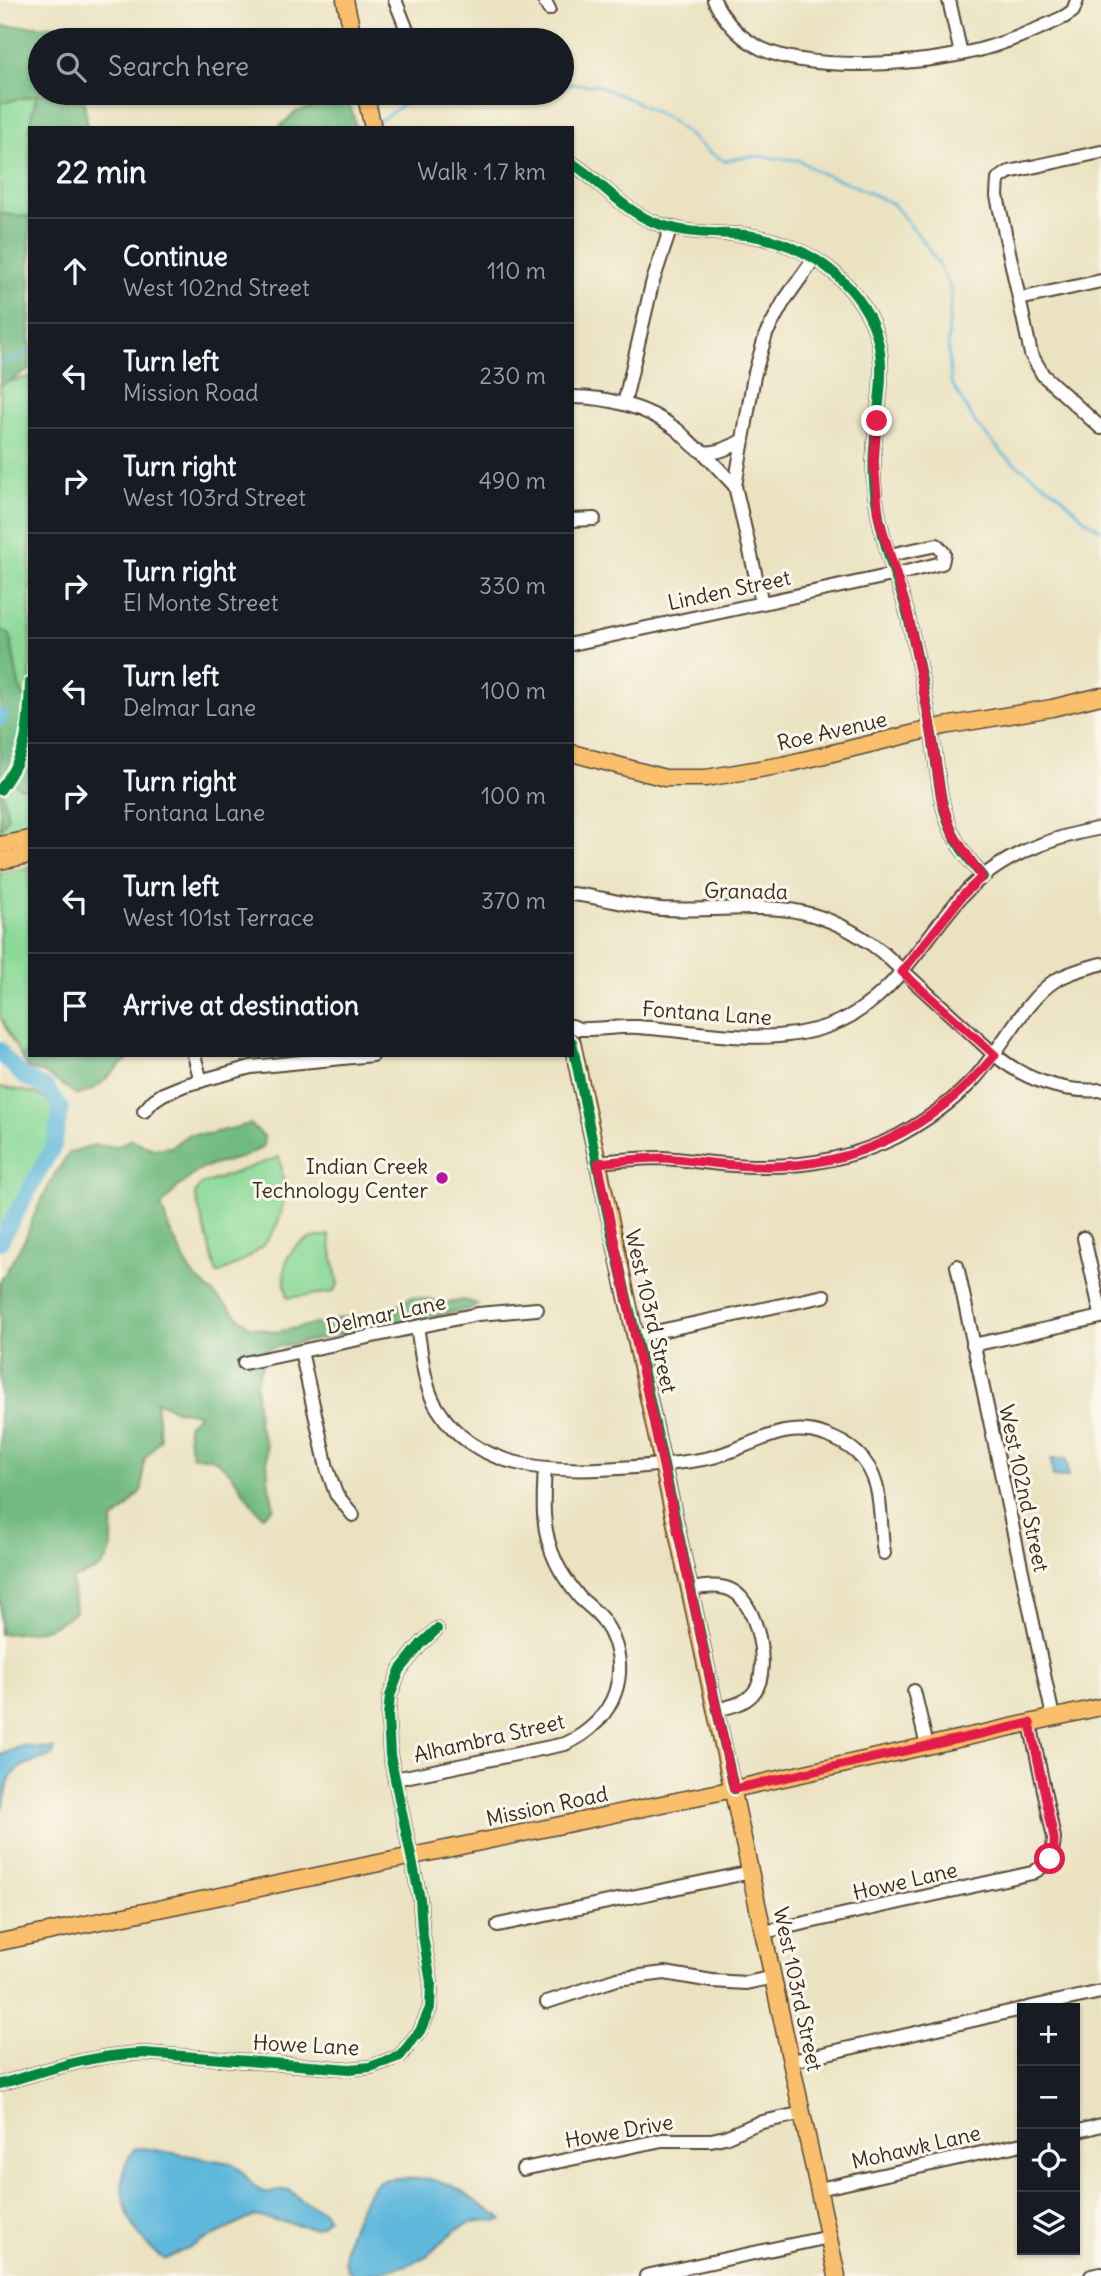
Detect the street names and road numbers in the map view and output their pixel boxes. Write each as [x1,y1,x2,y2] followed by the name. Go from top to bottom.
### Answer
[665,564,793,616] street label: Linden Street
[775,705,889,757] street label: Roe Avenue
[704,877,788,905] street label: Granada
[641,995,773,1031] street label: Fontana Lane
[619,1227,683,1395] street label: West 103rd Street
[324,1288,448,1340] street label: Delmar Lane
[993,1402,1055,1574] street label: West 102nd Street
[411,1708,567,1768] street label: Alhambra Street
[484,1780,610,1832] street label: Mission Road
[850,1856,960,1906] street label: Howe Lane
[767,1904,829,2074] street label: West 103rd Street
[252,2029,360,2061] street label: Howe Lane
[563,2108,675,2154] street label: Howe Drive
[849,2119,983,2175] street label: Mohawk Lane

